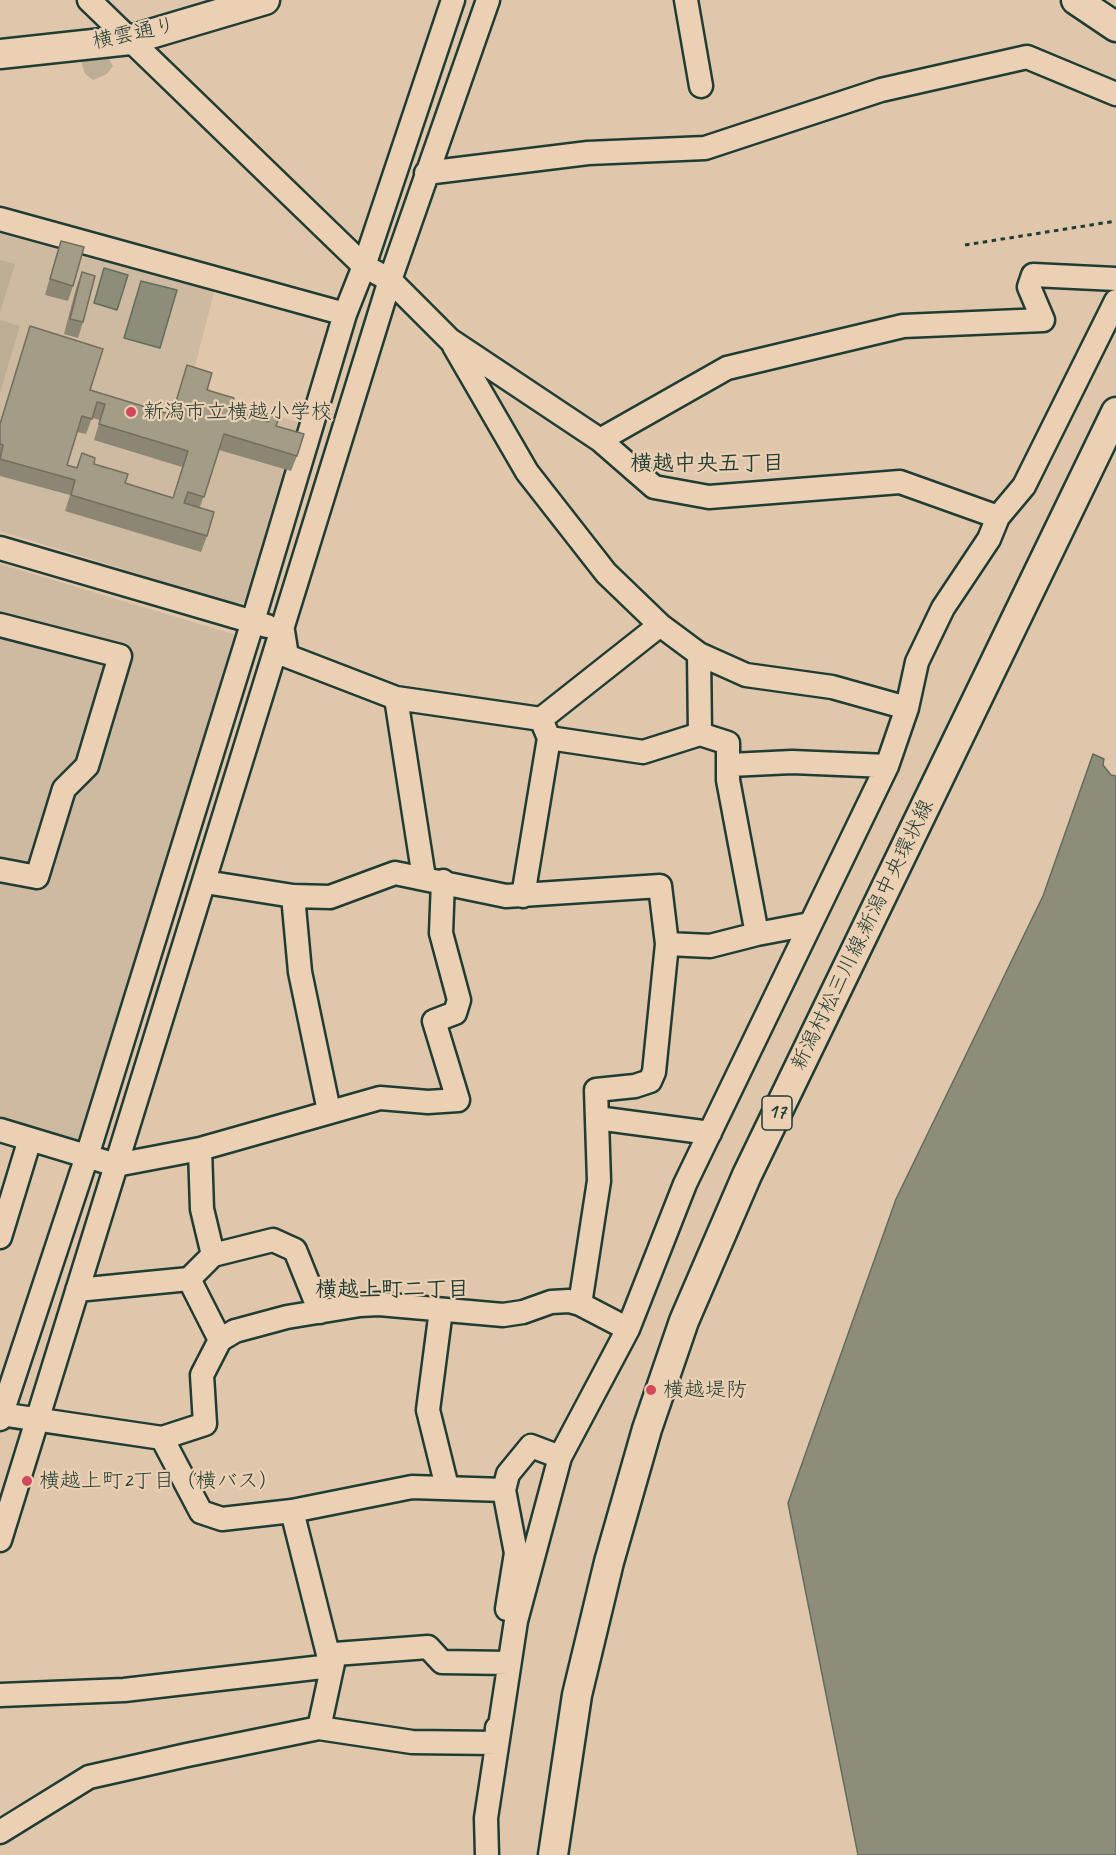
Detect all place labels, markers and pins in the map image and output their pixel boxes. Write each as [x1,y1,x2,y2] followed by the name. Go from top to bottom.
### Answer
[143,399,332,425] place label: 新潟市立横越小学校
[124,405,138,419] marker: 新潟市立横越小学校
[663,1377,747,1403] place label: 横越堤防
[644,1383,658,1397] marker: 横越堤防
[39,1468,279,1494] place label: 横越上町2丁目（横バス）
[20,1474,34,1488] marker: 横越上町2丁目（横バス）

